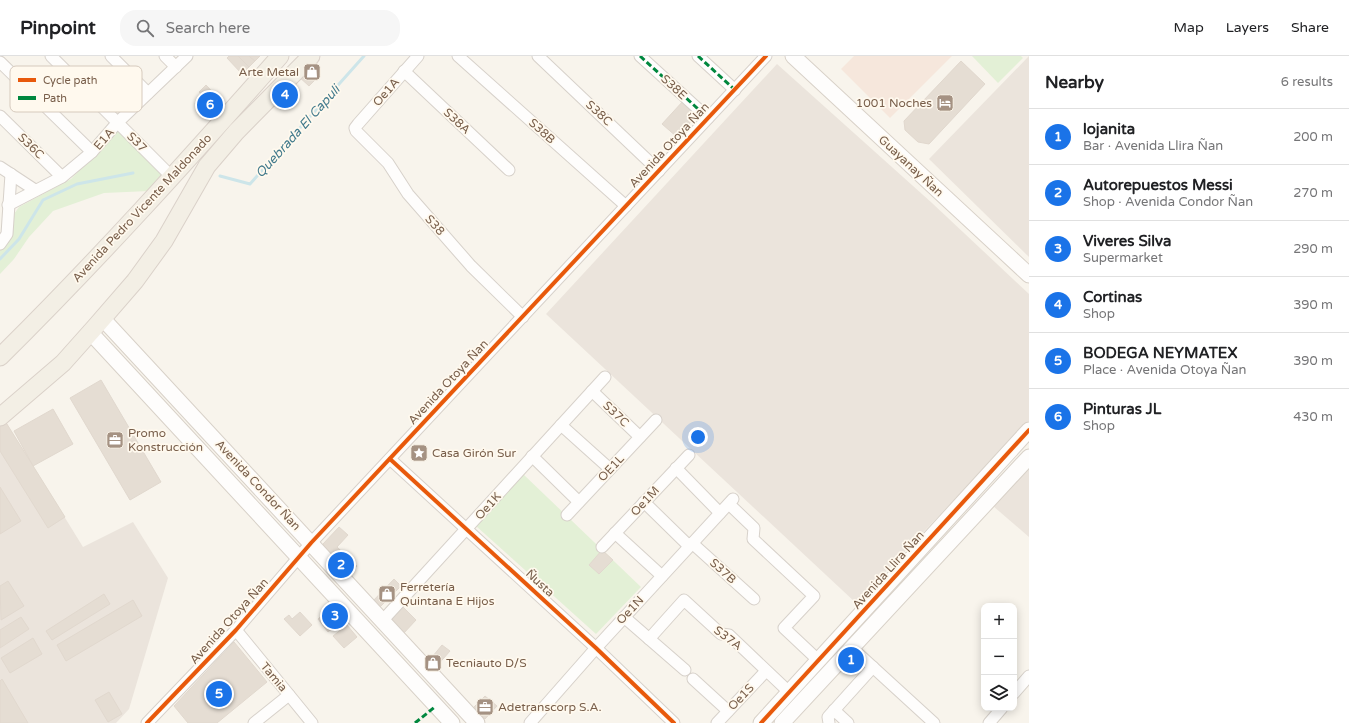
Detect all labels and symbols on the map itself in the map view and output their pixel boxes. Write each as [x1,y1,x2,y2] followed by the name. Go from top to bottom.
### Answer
[302,62,322,82] shop icon: Arte Metal
[239,65,299,79] place label: Arte Metal
[10,66,142,112] legend
[658,72,690,103] street label: S38E
[43,74,98,87] text: Cycle path
[370,75,402,109] street label: Oe1A
[272,80,298,110] pin: 4
[252,81,345,181] water label: Quebrada El Capuli
[197,90,223,120] pin: 6
[43,92,67,105] text: Path
[935,93,955,113] hotel icon: 1001 Noches
[856,96,932,110] place label: 1001 Noches
[583,97,615,129] street label: S38C
[626,100,712,190] street label: Avenida Otoya Ñan
[441,105,473,137] street label: S38A
[526,115,558,147] street label: S38B
[91,125,117,153] street label: E1A
[124,129,150,155] street label: S37
[15,130,47,162] street label: S36C
[70,131,214,285] street label: Avenida Pedro Vicente Maldonado
[876,132,946,200] street label: Guayanay Ñan
[422,212,448,238] street label: S38
[405,337,491,427] street label: Avenida Otoya Ñan
[600,398,632,430] street label: S37C
[128,426,203,454] place label: Promo Konstrucción
[688,427,708,447] your location
[105,430,125,450] office icon: Promo Konstrucción
[213,437,303,533] street label: Avenida Condor Ñan
[409,443,429,463] place icon: Casa Girón Sur
[432,446,517,460] place label: Casa Girón Sur
[595,452,627,484] street label: OE1L
[628,483,662,519] street label: Oe1M
[472,489,504,523] street label: Oe1K
[849,528,927,612] street label: Avenida Llira Ñan
[328,550,354,580] pin: 2
[707,555,739,587] street label: S37B
[523,566,557,600] street label: Ñusta
[187,575,271,667] street label: Avenida Otoya Ñan
[400,580,495,608] place label: Ferretería Quintana E Hijos
[377,584,397,604] shop icon: Ferretería Quintana E Hijos
[613,593,647,627] street label: Oe1N
[322,601,348,631] pin: 3
[711,623,745,653] street label: S37A
[838,645,864,675] pin: 1
[423,653,443,673] shop icon: Tecniauto D/S
[446,656,527,670] place label: Tecniauto D/S
[258,660,290,694] street label: Tamia
[206,679,232,709] pin: 5
[725,681,757,713] street label: Oe1S
[475,697,495,717] office icon: Adetranscorp S.A.
[498,700,602,714] place label: Adetranscorp S.A.

